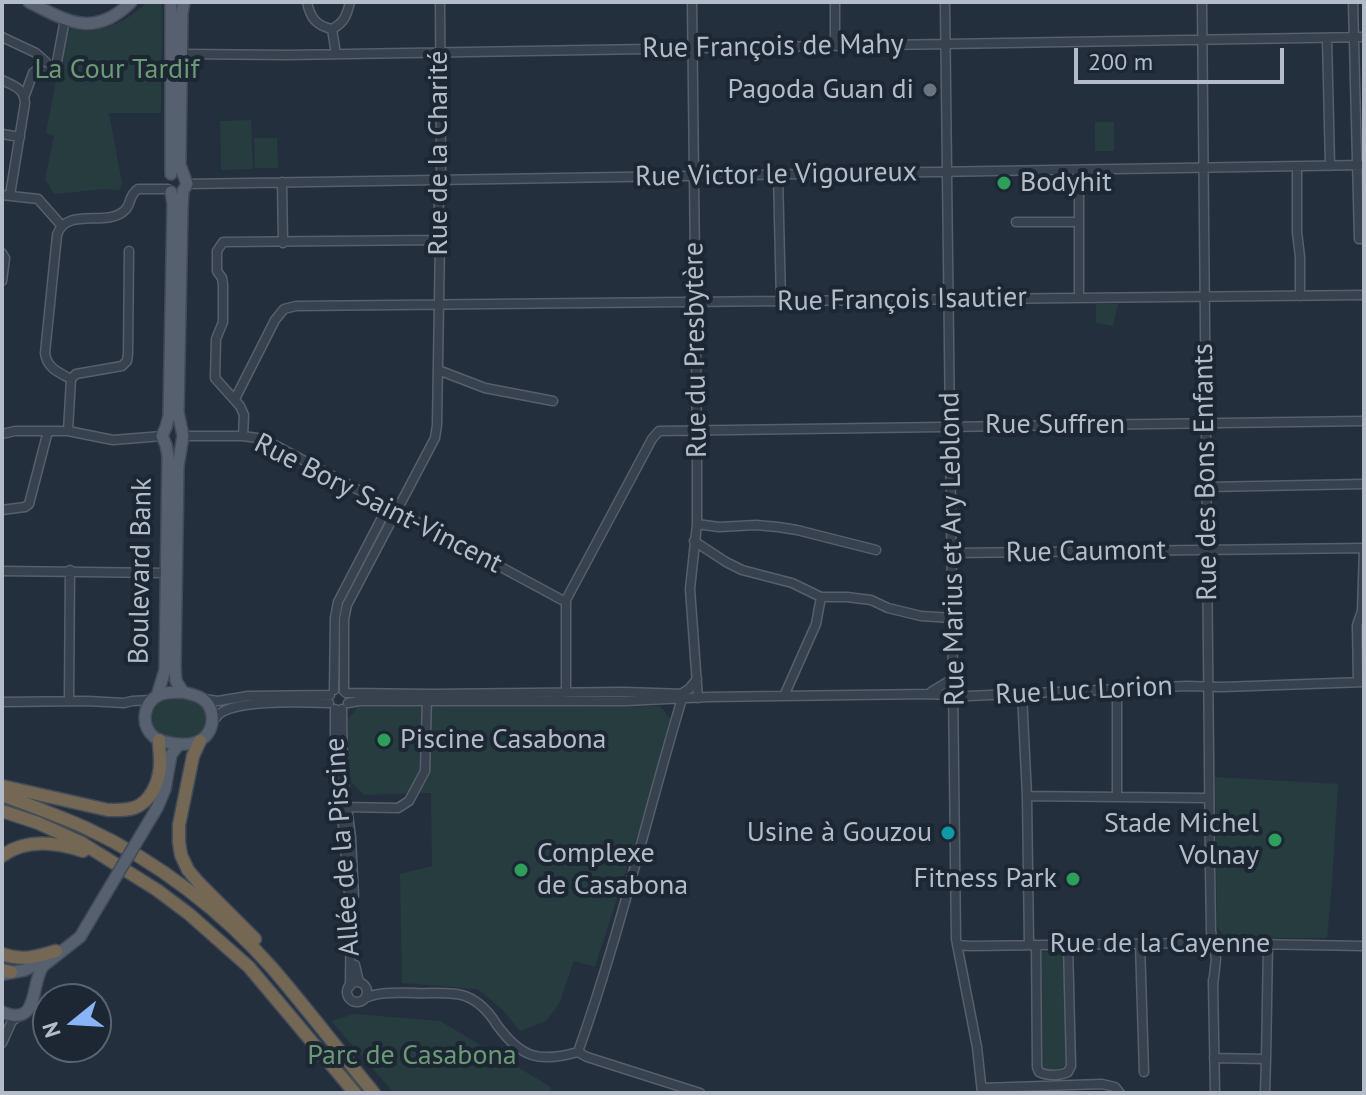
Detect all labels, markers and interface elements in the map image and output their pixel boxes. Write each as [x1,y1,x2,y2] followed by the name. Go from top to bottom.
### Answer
[642,28,904,66] street label: Rue François de Mahy
[1078,32,1288,82] scale bar
[1088,46,1153,77] text: 200 m
[422,50,456,256] street label: Rue de la Charité
[35,53,199,87] park label: La Cour Tardif
[727,73,914,107] place label: Pagoda Guan di
[921,81,939,99] marker: Pagoda Guan di
[635,156,917,194] street label: Rue Victor le Vigoureux
[1020,166,1112,200] place label: Bodyhit
[995,174,1013,192] marker: Bodyhit
[677,242,715,458] street label: Rue du Presbytère
[777,281,1027,319] street label: Rue François Isautier
[1187,343,1225,601] street label: Rue des Bons Enfants
[933,392,973,706] street label: Rue Marius et Ary Leblond
[985,408,1125,442] street label: Rue Suffren
[248,427,508,581] street label: Rue Bory Saint-Vincent
[123,477,159,665] street label: Boulevard Bank
[1006,534,1166,570] street label: Rue Caumont
[995,670,1173,712] street label: Rue Luc Lorion
[400,723,606,757] place label: Piscine Casabona
[375,731,393,749] marker: Piscine Casabona
[319,736,367,958] street label: Allée de la Piscine
[1104,807,1259,873] place label: Stade Michel Volnay
[747,816,932,850] place label: Usine à Gouzou
[939,824,957,842] marker: Usine à Gouzou
[1266,831,1284,849] marker: Stade Michel Volnay
[537,837,688,903] place label: Complexe de Casabona
[512,861,530,879] marker: Complexe de Casabona
[913,862,1057,896] place label: Fitness Park
[1064,870,1082,888] marker: Fitness Park
[1050,927,1270,961] street label: Rue de la Cayenne
[32,983,112,1063] north arrow
[36,1019,67,1041] text: N
[307,1039,517,1073] park label: Parc de Casabona

